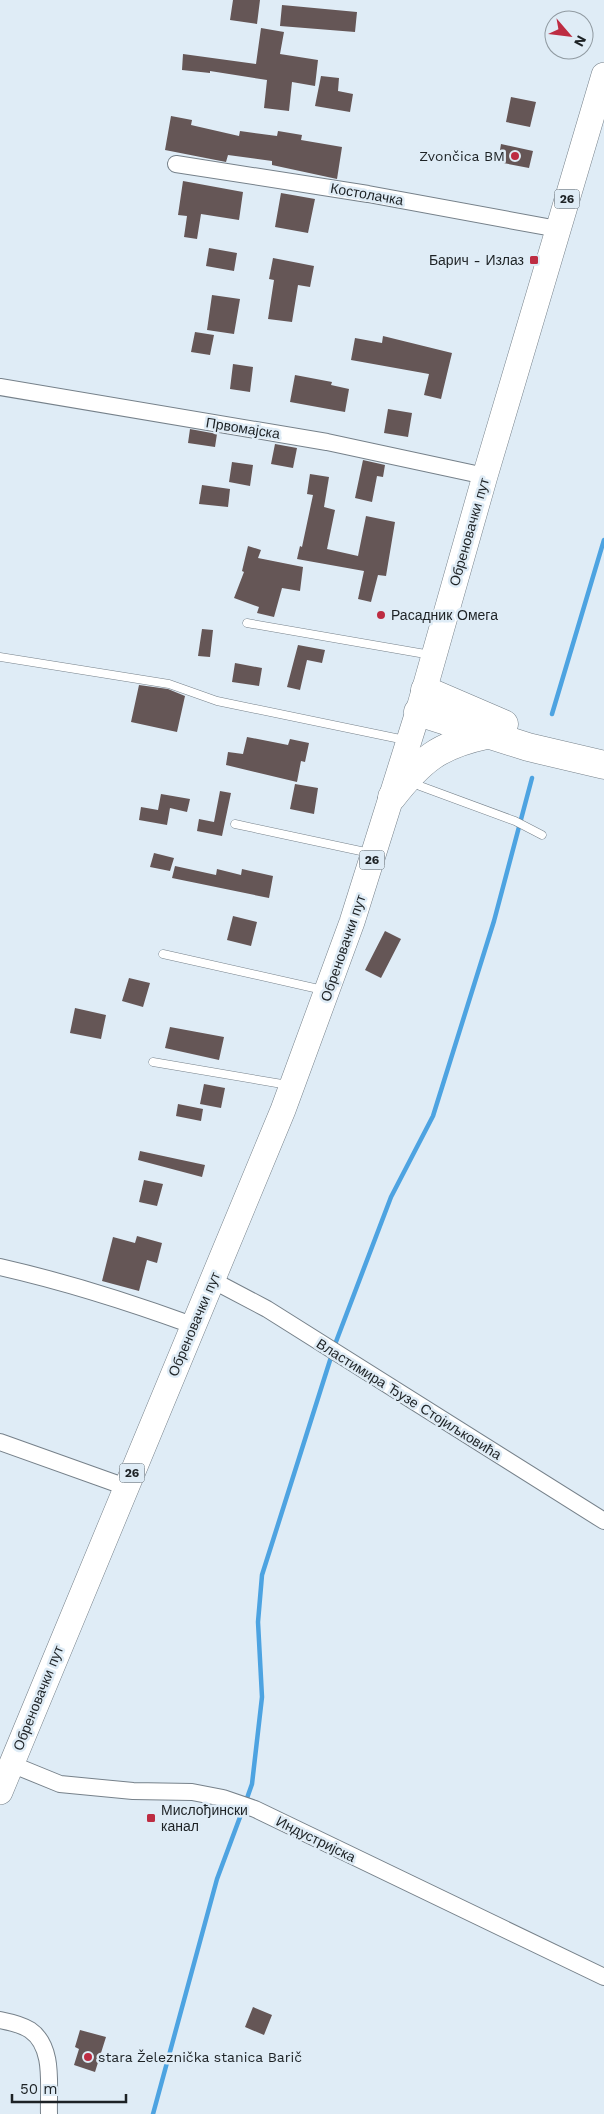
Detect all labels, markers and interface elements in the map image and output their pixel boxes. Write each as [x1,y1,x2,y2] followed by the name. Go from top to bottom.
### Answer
[544,10,594,60] north arrow
[571,33,590,49] text: N
[419,148,505,164] place label: Zvončica BM
[509,150,521,162] marker: Zvončica BM
[329,180,405,208] street label: Костолачка
[554,190,580,208] road number: 26
[429,252,524,268] place label: Барич - Излаз
[528,254,540,266] marker: Барич - Излаз
[205,414,281,442] street label: Првомајска
[446,476,492,588] street label: Обреновачки пут
[391,607,498,623] place label: Расадник Омега
[375,609,387,621] marker: Расадник Омега
[360,850,384,870] road number: 26
[317,892,369,1003] street label: Обреновачки пут
[165,1269,223,1379] street label: Обреновачки пут
[314,1335,505,1463] street label: Властимира Ђузе Стојиљковића
[120,1464,144,1482] road number: 26
[10,1643,67,1753] street label: Обреновачки пут
[161,1802,248,1834] place label: Мислођински канал
[145,1812,157,1824] marker: Мислођински канал
[274,1813,358,1865] street label: Индустријска
[98,2049,302,2065] place label: stara Železnička stanica Barič
[82,2051,94,2063] marker: stara Železnička stanica Barič
[12,2072,126,2104] scale bar
[20,2080,57,2098] text: 50 m

